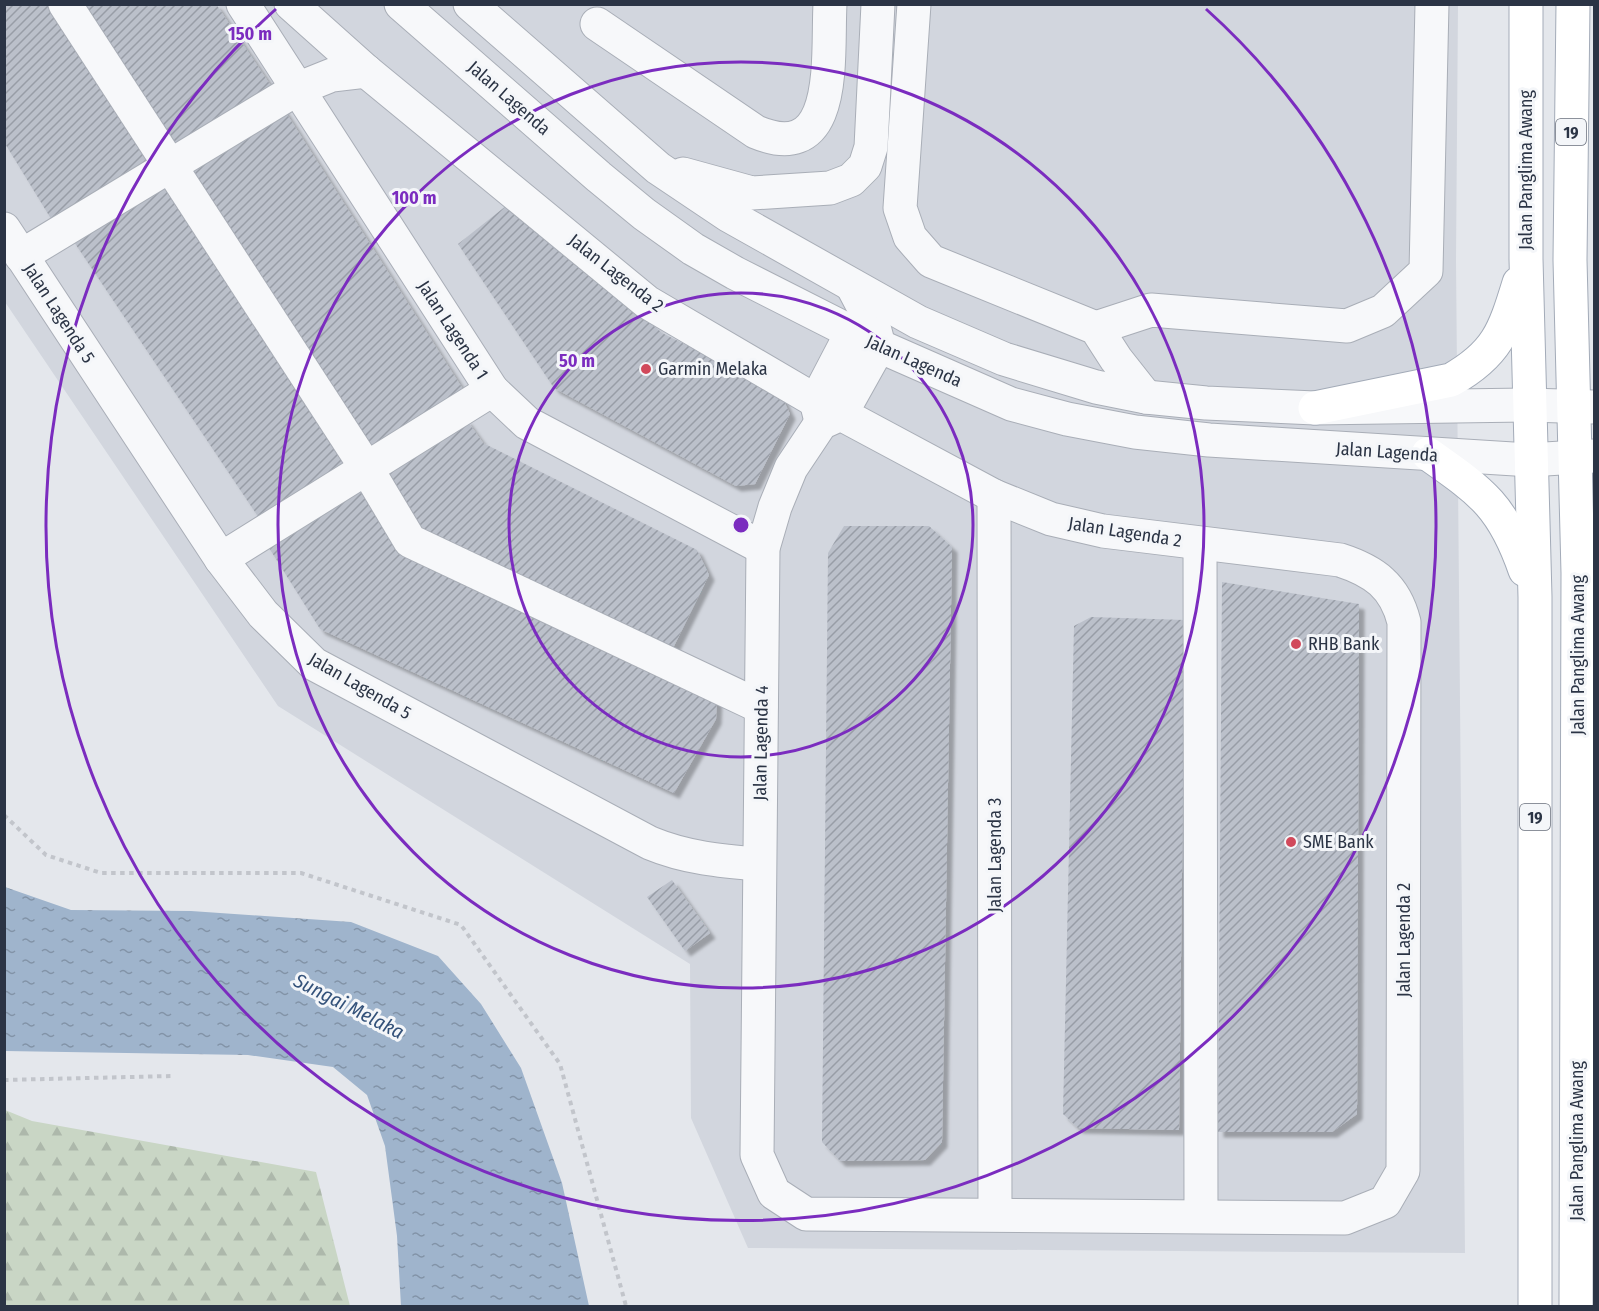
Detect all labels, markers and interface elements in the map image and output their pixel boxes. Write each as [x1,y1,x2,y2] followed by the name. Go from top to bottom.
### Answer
[228,23,272,45] text: 150 m
[463,56,555,140] street label: Jalan Lagenda
[1515,89,1537,250] street label: Jalan Panglima Awang
[1556,119,1586,145] road number: 19
[392,187,436,209] text: 100 m
[564,229,668,317] street label: Jalan Lagenda 2
[19,259,99,367] street label: Jalan Lagenda 5
[413,276,493,384] street label: Jalan Lagenda 1
[863,330,965,392] street label: Jalan Lagenda
[559,350,595,372] text: 50 m
[658,358,768,380] place label: Garmin Melaka
[639,362,653,376] marker: Garmin Melaka
[1335,437,1439,467] street label: Jalan Lagenda
[1067,512,1183,552] street label: Jalan Lagenda 2
[731,515,751,535] centre of rings
[1567,574,1589,735] street label: Jalan Panglima Awang
[1308,633,1380,655] place label: RHB Bank
[1289,637,1303,651] marker: RHB Bank
[305,648,415,724] street label: Jalan Lagenda 5
[749,685,773,801] street label: Jalan Lagenda 4
[984,798,1006,912] street label: Jalan Lagenda 3
[1520,804,1550,830] road number: 19
[1303,831,1374,853] place label: SME Bank
[1284,835,1298,849] marker: SME Bank
[1393,883,1415,997] street label: Jalan Lagenda 2
[289,968,408,1044] water label: Sungai Melaka
[1566,1060,1588,1221] street label: Jalan Panglima Awang

